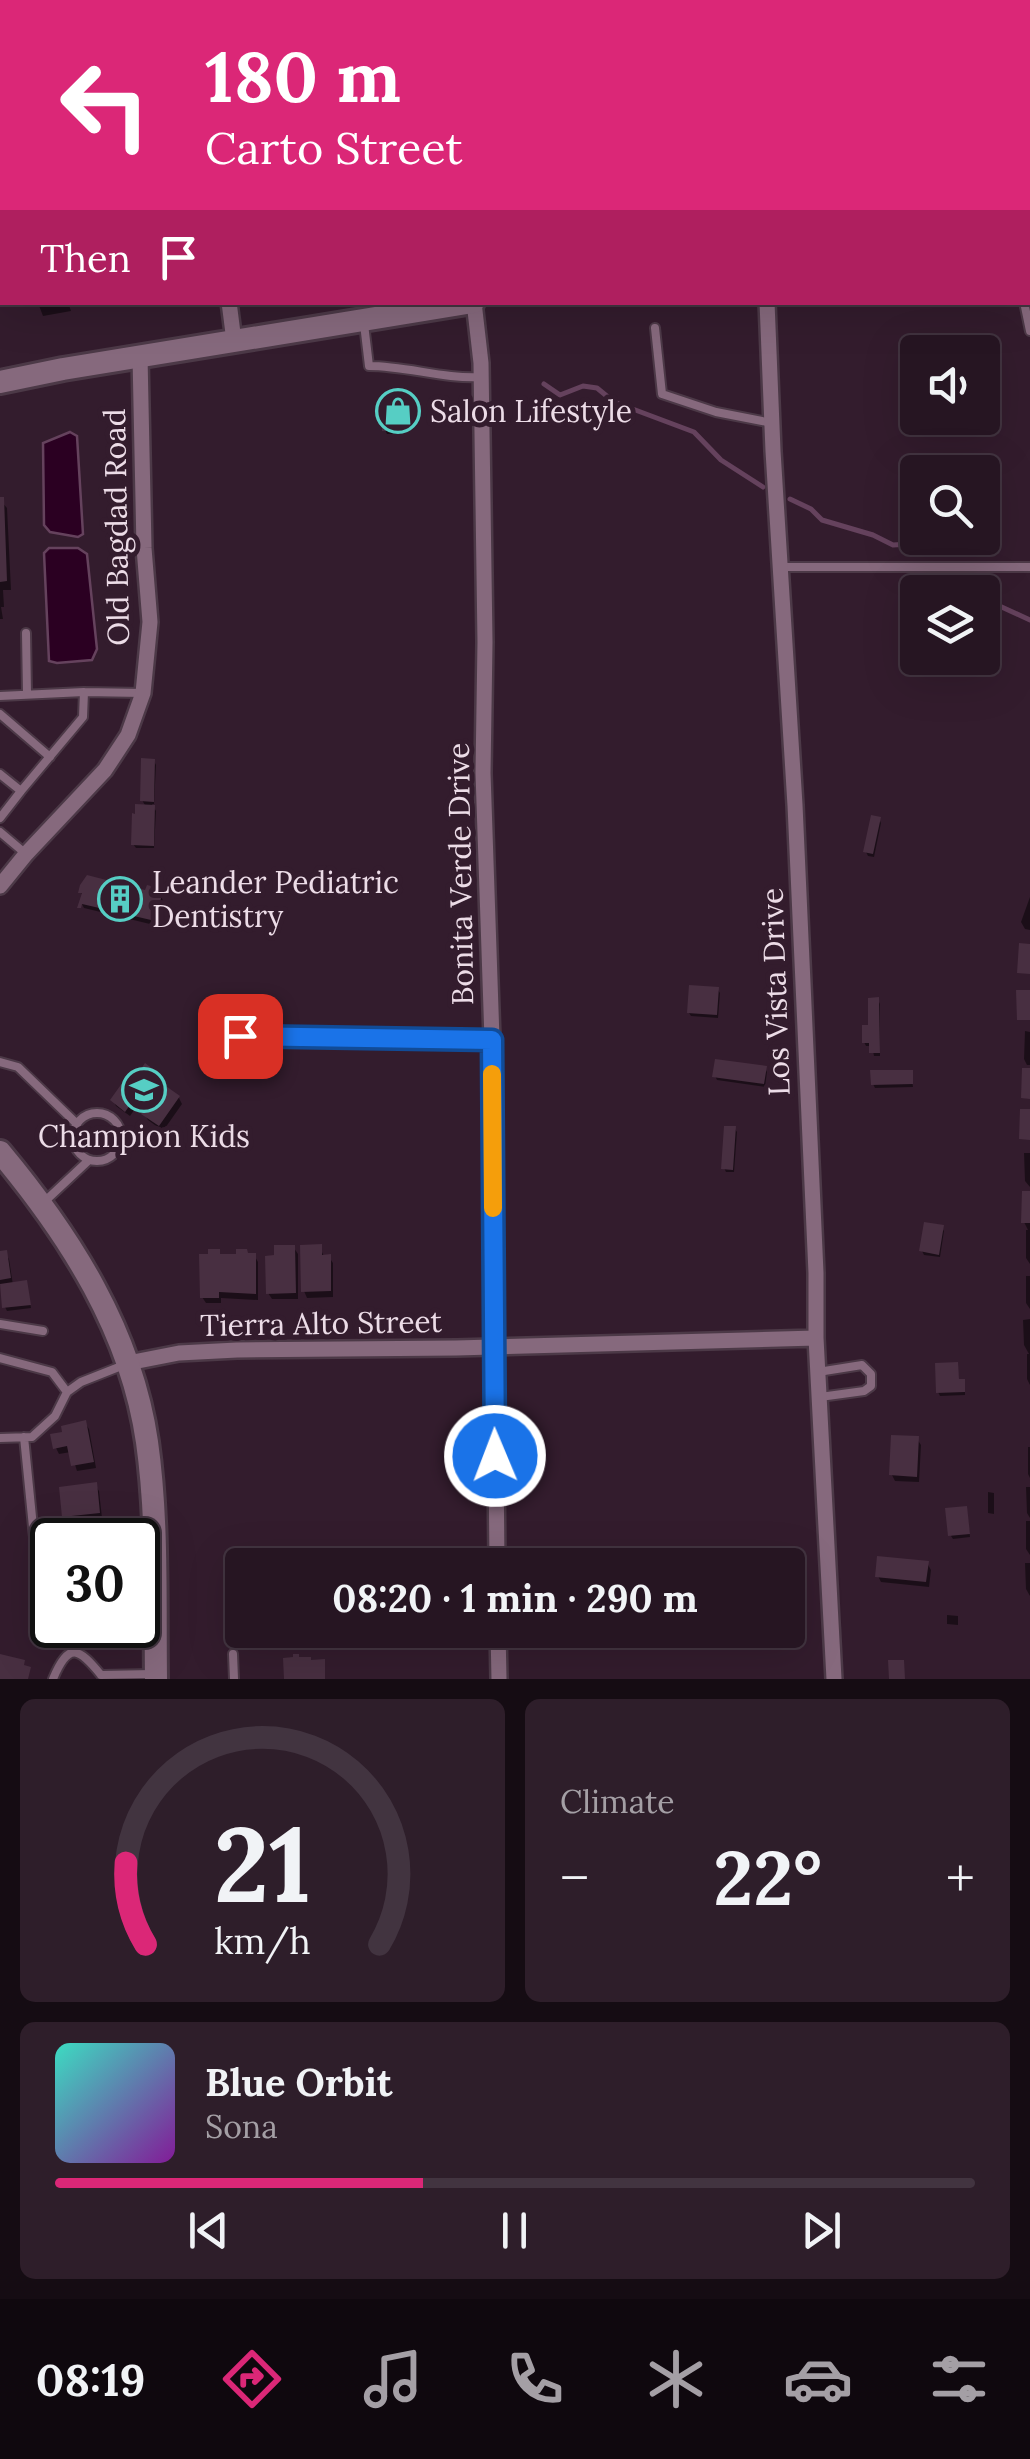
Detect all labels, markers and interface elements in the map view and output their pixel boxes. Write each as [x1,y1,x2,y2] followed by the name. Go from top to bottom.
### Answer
[205,32,401,121] text: 180 m
[40,40,170,170] icon: left
[205,119,463,176] text: Carto Street
[151,230,206,285] icon: arrive
[40,234,131,282] text: Then
[900,335,1000,675] map controls
[900,335,1000,435] button: sound
[375,388,421,434] shop icon: Salon Lifestyle
[430,392,632,431] place label: Salon Lifestyle
[95,408,138,646] street label: Old Bagdad Road
[900,455,1000,555] button: search
[900,575,1000,675] button: layers
[439,742,481,1006] street label: Bonita Verde Drive
[152,863,399,936] place label: Leander Pediatric Dentistry
[97,876,143,922] building icon: Leander Pediatric Dentistry
[752,887,798,1097] street label: Los Vista Drive
[198,994,283,1079] pin
[213,1009,268,1064] icon: arrive
[121,1067,167,1113] school or university icon: Champion Kids
[38,1117,250,1155] place label: Champion Kids
[200,1302,443,1344] street label: Tierra Alto Street
[443,1404,547,1508] position arrow
[30,1518,160,1648] speed limit sign: 30
[332,1574,698,1622] text: 08:20 · 1 min · 290 m
[560,1781,675,1822] text: Climate
[214,1797,311,1930] text: 21
[713,1830,822,1926] text: 22°
[560,1843,589,1913] text: −
[946,1843,975,1913] text: +
[214,1918,311,1964] text: km/h
[205,2058,392,2106] text: Blue Orbit
[205,2106,278,2147] text: Sona
[181,2203,236,2258] icon: previous
[487,2203,542,2258] icon: pause
[794,2203,849,2258] icon: next
[217,2344,287,2414] icon: directions
[358,2344,428,2414] icon: music
[500,2344,570,2414] icon: phone
[641,2344,711,2414] icon: climate
[783,2344,853,2414] icon: car
[924,2344,994,2414] icon: filters
[36,2351,146,2408] text: 08:19

